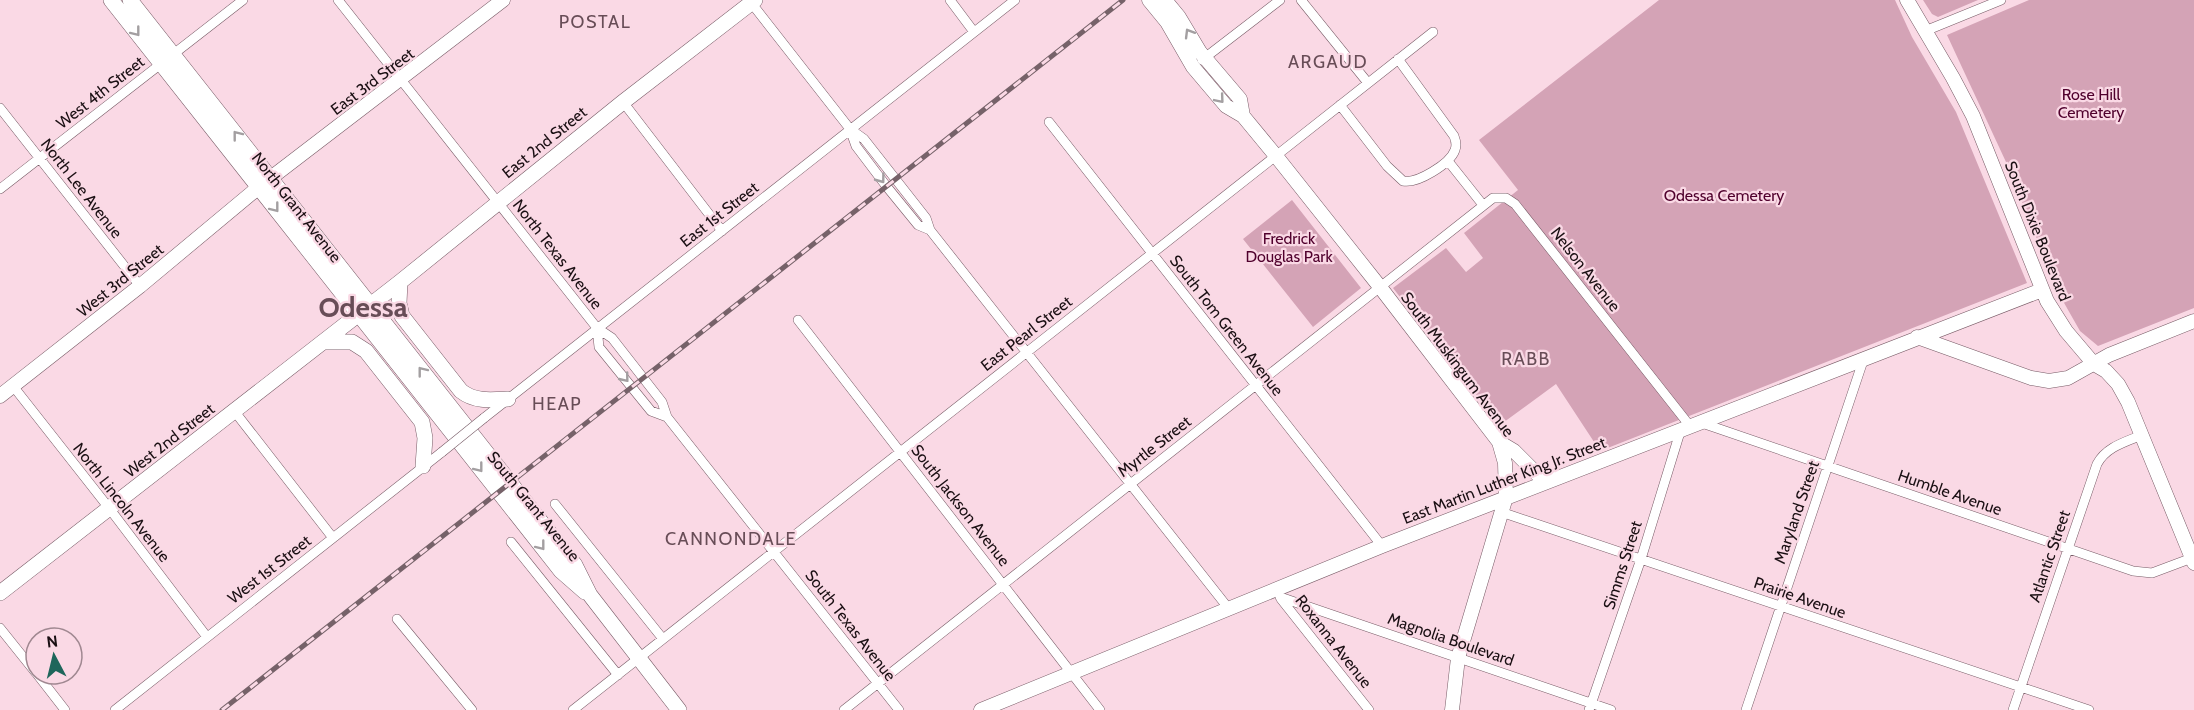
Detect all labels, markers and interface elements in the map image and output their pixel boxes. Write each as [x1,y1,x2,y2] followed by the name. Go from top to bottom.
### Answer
[559,11,631,33] district label: POSTAL
[128,25,139,36] one-way arrow
[1184,29,1196,39] one-way arrow
[327,44,418,119] street label: East 3rd Street
[1288,51,1368,73] district label: ARGAUD
[53,52,149,133] street label: West 4th Street
[2058,85,2124,122] park label: Rose Hill Cemetery
[1212,92,1223,103] one-way arrow
[498,102,591,182] street label: East 2nd Street
[233,131,244,142] one-way arrow
[37,135,126,242] street label: North Lee Avenue
[248,149,345,266] street label: North Grant Avenue
[2001,158,2074,304] street label: South Dixie Boulevard
[873,172,884,183] one-way arrow
[676,178,763,251] street label: East 1st Street
[1664,186,1784,205] park label: Odessa Cemetery
[509,196,606,313] street label: North Texas Avenue
[268,201,279,212] one-way arrow
[1547,223,1624,315] street label: Nelson Avenue
[1245,229,1333,266] park label: Fredrick Douglas Park
[73,239,168,321] street label: West 3rd Street
[1166,251,1287,399] street label: South Tom Green Avenue
[1397,288,1518,440] street label: South Muskingum Avenue
[318,290,408,324] district label: Odessa
[977,292,1076,375] street label: East Pearl Street
[1501,348,1551,370] district label: RABB
[419,367,430,378] one-way arrow
[617,371,628,382] one-way arrow
[532,393,582,415] district label: HEAP
[120,399,219,482] street label: West 2nd Street
[1114,412,1195,481] street label: Myrtle Street
[1400,433,1609,528] street label: East Martin Luther King Jr. Street
[69,439,174,566] street label: North Lincoln Avenue
[907,441,1014,570] street label: South Jackson Avenue
[483,447,584,565] street label: South Grant Avenue
[1770,458,1823,566] street label: Maryland Street
[472,461,483,472] one-way arrow
[1895,466,2004,519] street label: Humble Avenue
[2025,507,2074,605] street label: Atlantic Street
[1599,518,1646,612] street label: Simms Street
[665,528,797,550] district label: CANNONDALE
[224,531,315,608] street label: West 1st Street
[534,539,545,550] one-way arrow
[801,566,900,685] street label: South Texas Avenue
[1751,573,1848,622] street label: Prairie Avenue
[1291,591,1376,692] street label: Roxanna Avenue
[1385,609,1517,670] street label: Magnolia Boulevard
[24,626,84,686] north arrow
[45,631,59,652] text: N

